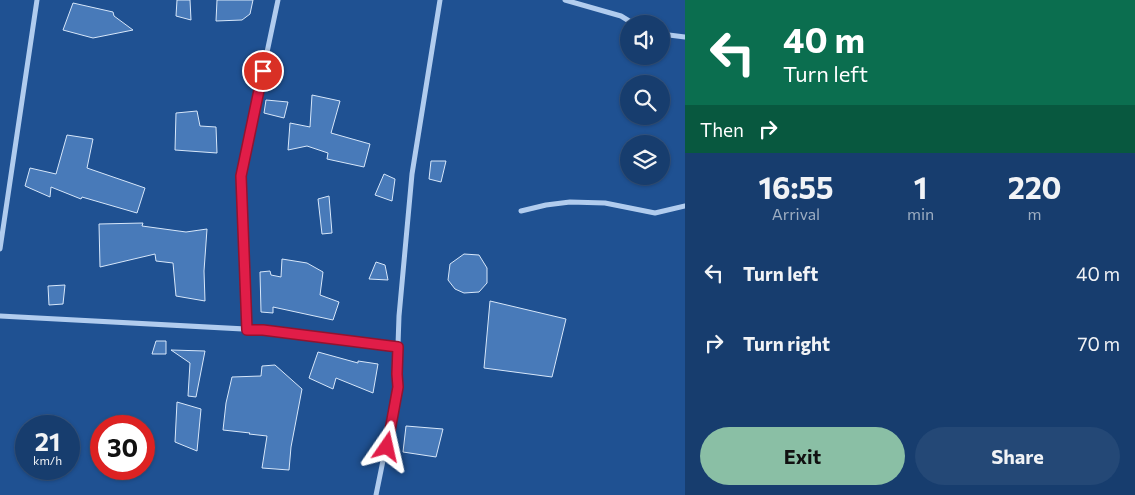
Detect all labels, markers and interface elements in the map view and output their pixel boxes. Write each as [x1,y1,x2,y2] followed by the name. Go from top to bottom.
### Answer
[620,15,670,185] map controls
[620,15,670,65] button: sound
[783,17,865,60] text: 40 m
[700,20,765,85] icon: left
[242,50,284,92] pin
[249,57,277,85] icon: arrive
[783,60,868,87] text: Turn left
[620,75,670,125] button: search
[754,115,782,143] icon: right
[700,118,744,141] text: Then
[620,135,670,185] button: layers
[758,168,833,205] text: 16:55
[914,168,927,205] text: 1
[1008,168,1062,205] text: 220
[772,204,820,223] text: Arrival
[907,204,934,223] text: min
[1028,204,1042,223] text: m
[700,259,728,287] icon: left
[743,262,818,285] text: Turn left
[1076,262,1120,285] text: 40 m
[700,329,728,357] icon: right
[743,332,830,355] text: Turn right
[1077,332,1120,355] text: 70 m
[90,415,155,480] speed limit sign: 30
[360,420,412,472] position arrow
[35,426,60,456] text: 21
[700,427,905,485] button: Exit
[915,427,1120,485] button: Share
[33,453,62,467] text: km/h

